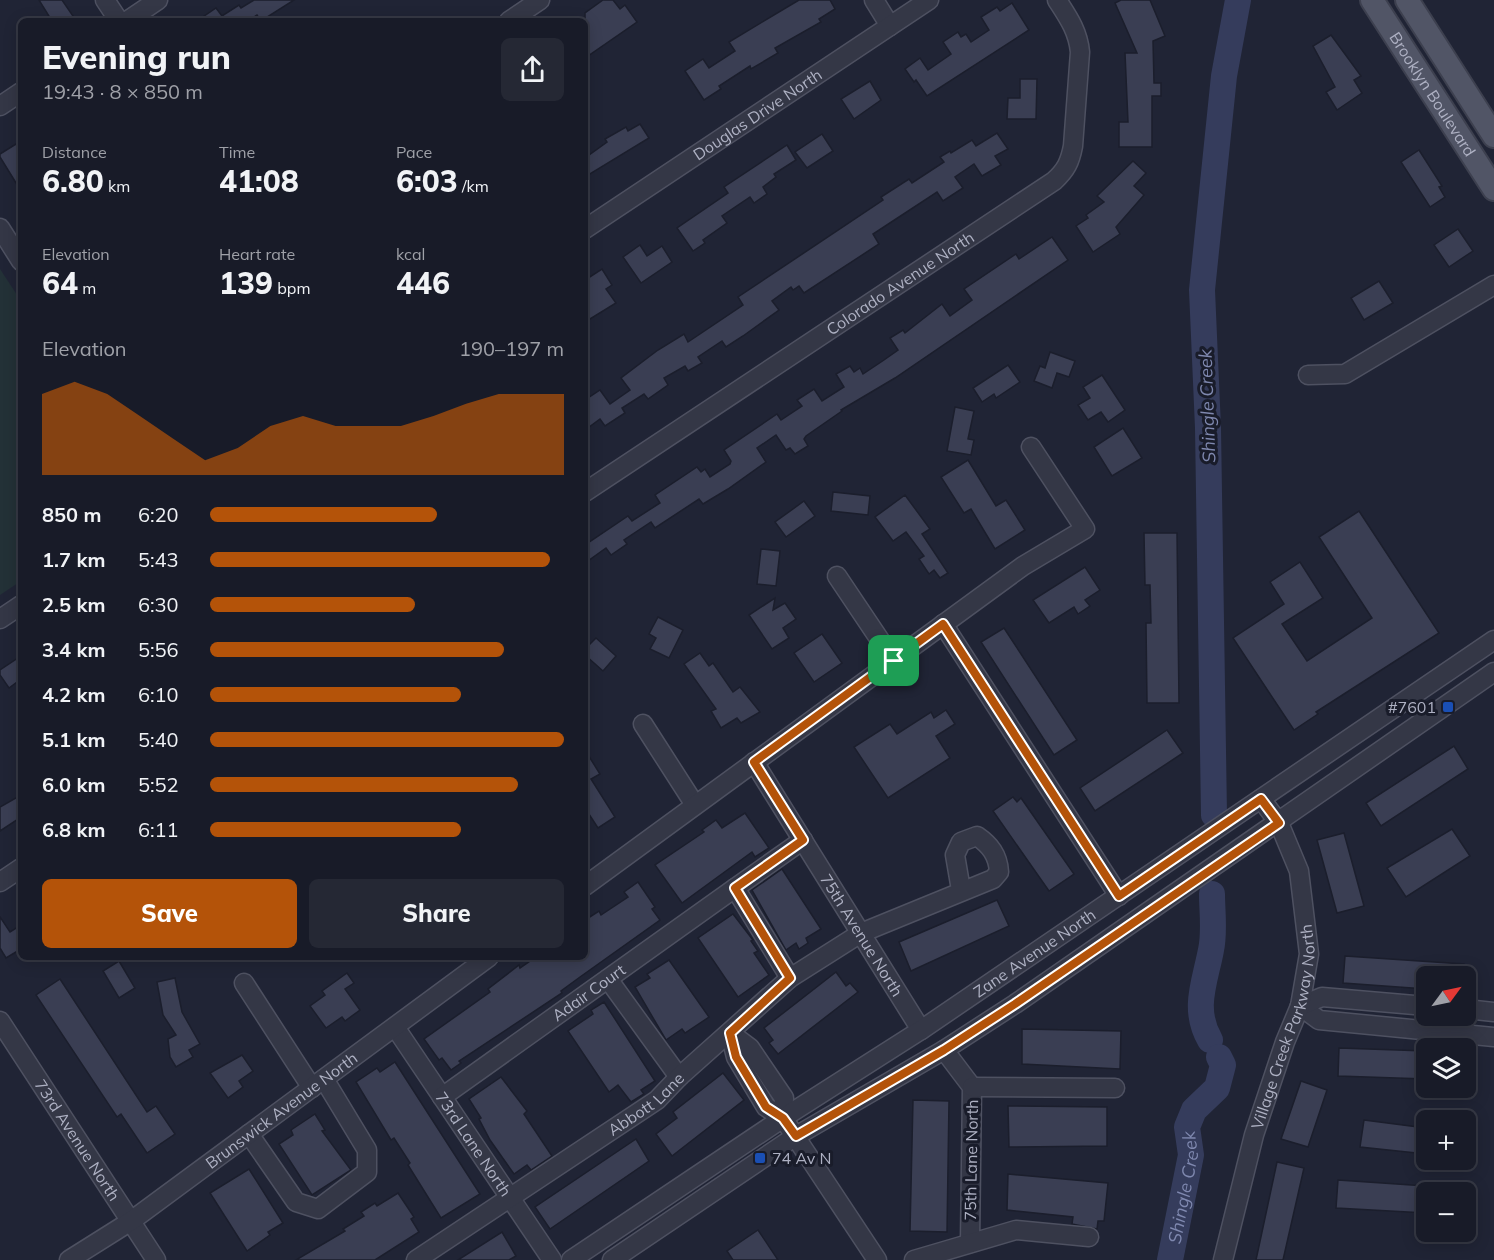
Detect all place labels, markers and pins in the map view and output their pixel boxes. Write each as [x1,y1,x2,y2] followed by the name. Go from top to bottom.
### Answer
[868,635,919,686] pin
[1388,697,1436,717] place label: #7601
[1441,700,1455,714] marker: #7601
[772,1148,831,1168] place label: 74 Av N
[753,1151,767,1165] marker: 74 Av N

